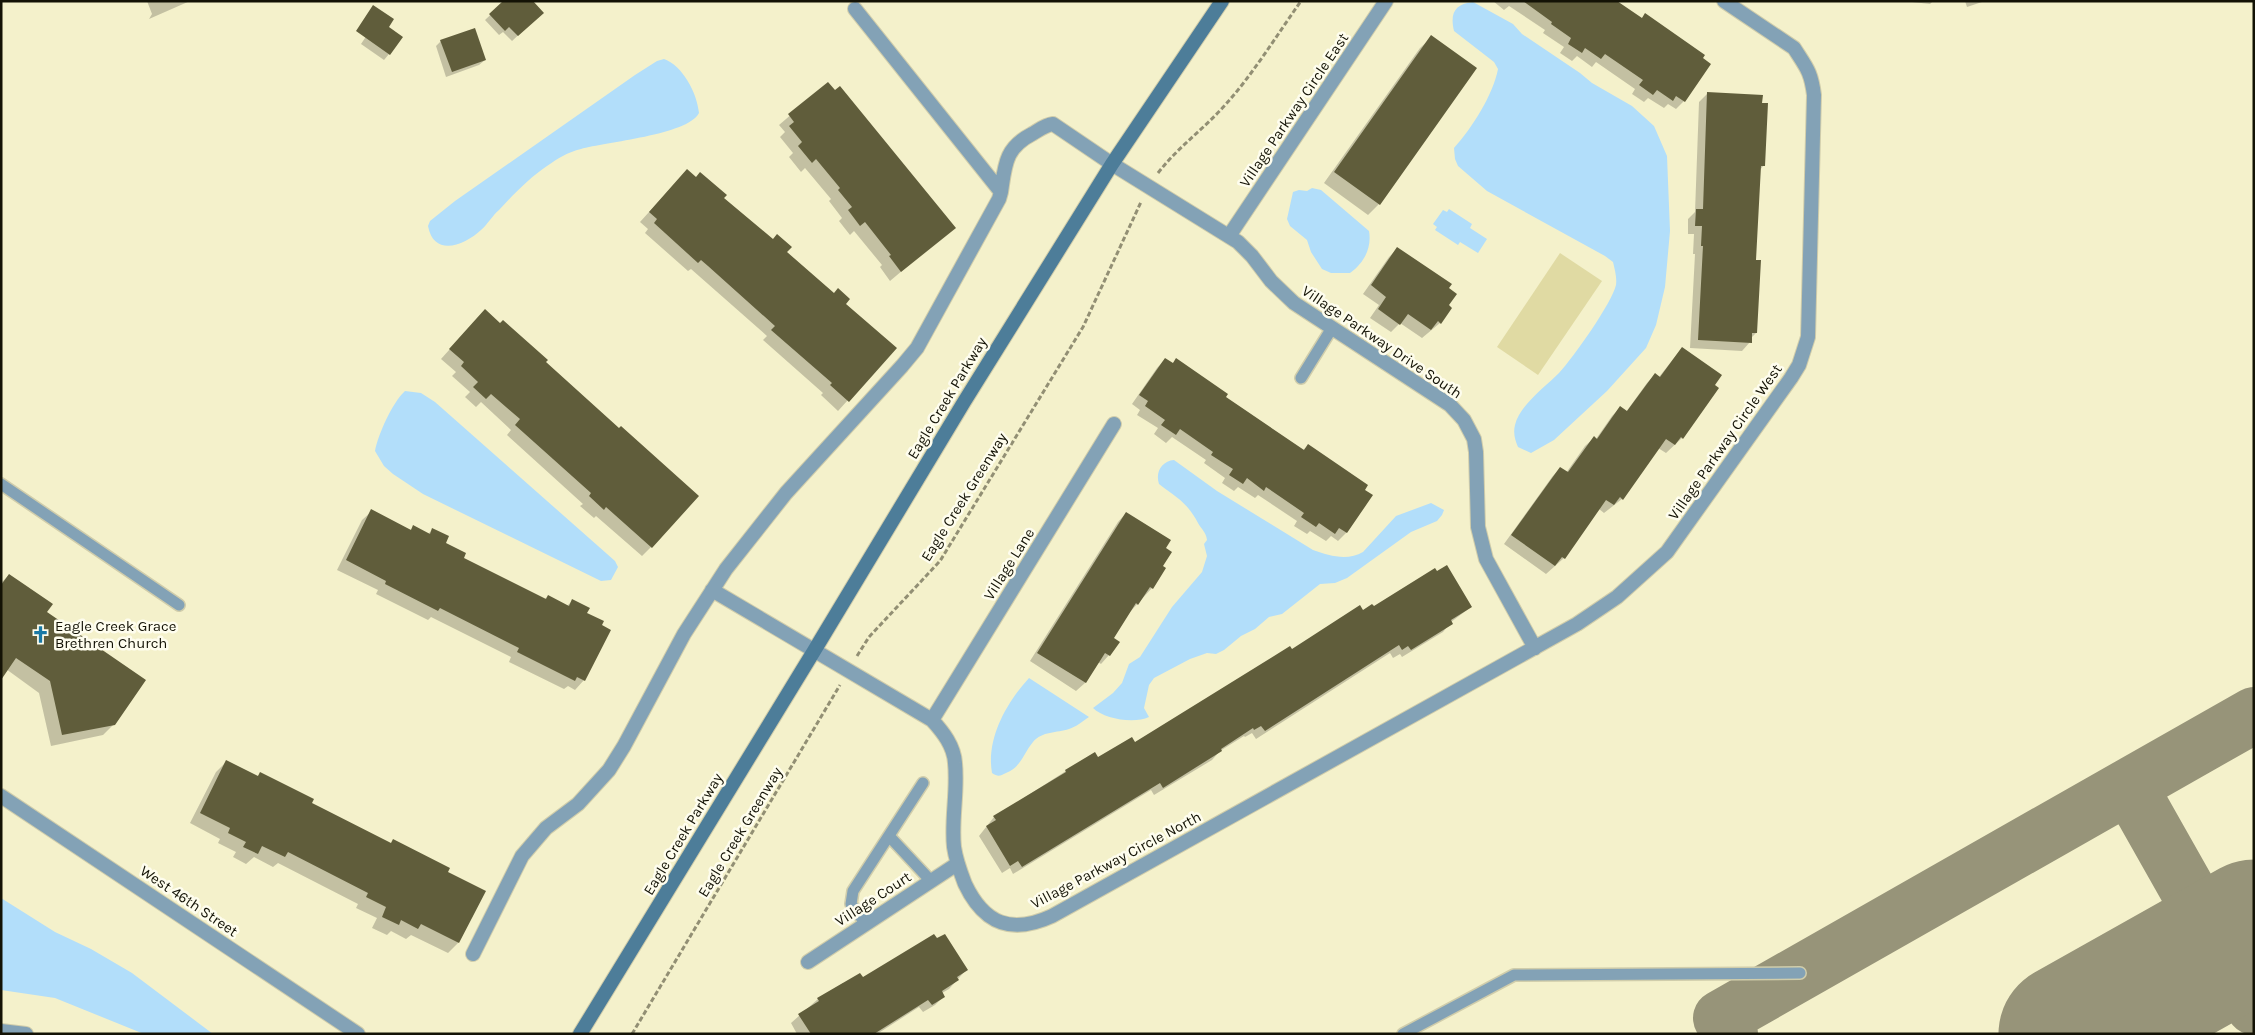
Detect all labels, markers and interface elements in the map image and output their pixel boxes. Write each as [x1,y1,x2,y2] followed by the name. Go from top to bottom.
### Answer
[1236,29,1353,190] street label: Village Parkway Circle East
[1299,282,1465,402] street label: Village Parkway Drive South
[903,334,991,462] street label: Eagle Creek Parkway
[1664,360,1786,523] street label: Village Parkway Circle West
[917,429,1011,565] street label: Eagle Creek Greenway
[980,525,1038,603] street label: Village Lane
[55,617,176,652] place label: Eagle Creek Grace Brethren Church
[31,625,51,645] church icon: Eagle Creek Grace Brethren Church
[694,764,786,900] street label: Eagle Creek Greenway
[639,770,727,898] street label: Eagle Creek Parkway
[1028,807,1204,913] street label: Village Parkway Circle North
[137,862,242,941] street label: West 46th Street
[832,868,915,930] street label: Village Court

